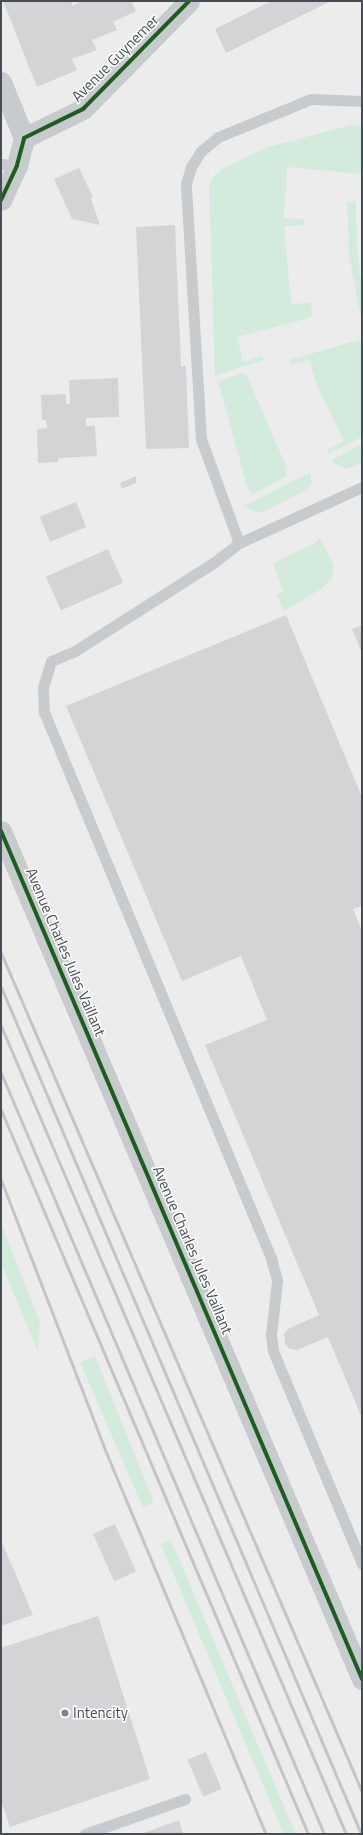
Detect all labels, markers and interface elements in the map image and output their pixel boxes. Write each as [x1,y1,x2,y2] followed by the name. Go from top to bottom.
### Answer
[68,11,162,105] street label: Avenue Guynemer
[22,865,110,1039] street label: Avenue Charles Jules Vaillant
[149,1163,237,1337] street label: Avenue Charles Jules Vaillant
[73,1704,128,1722] place label: Intencity
[60,1708,70,1718] marker: Intencity

